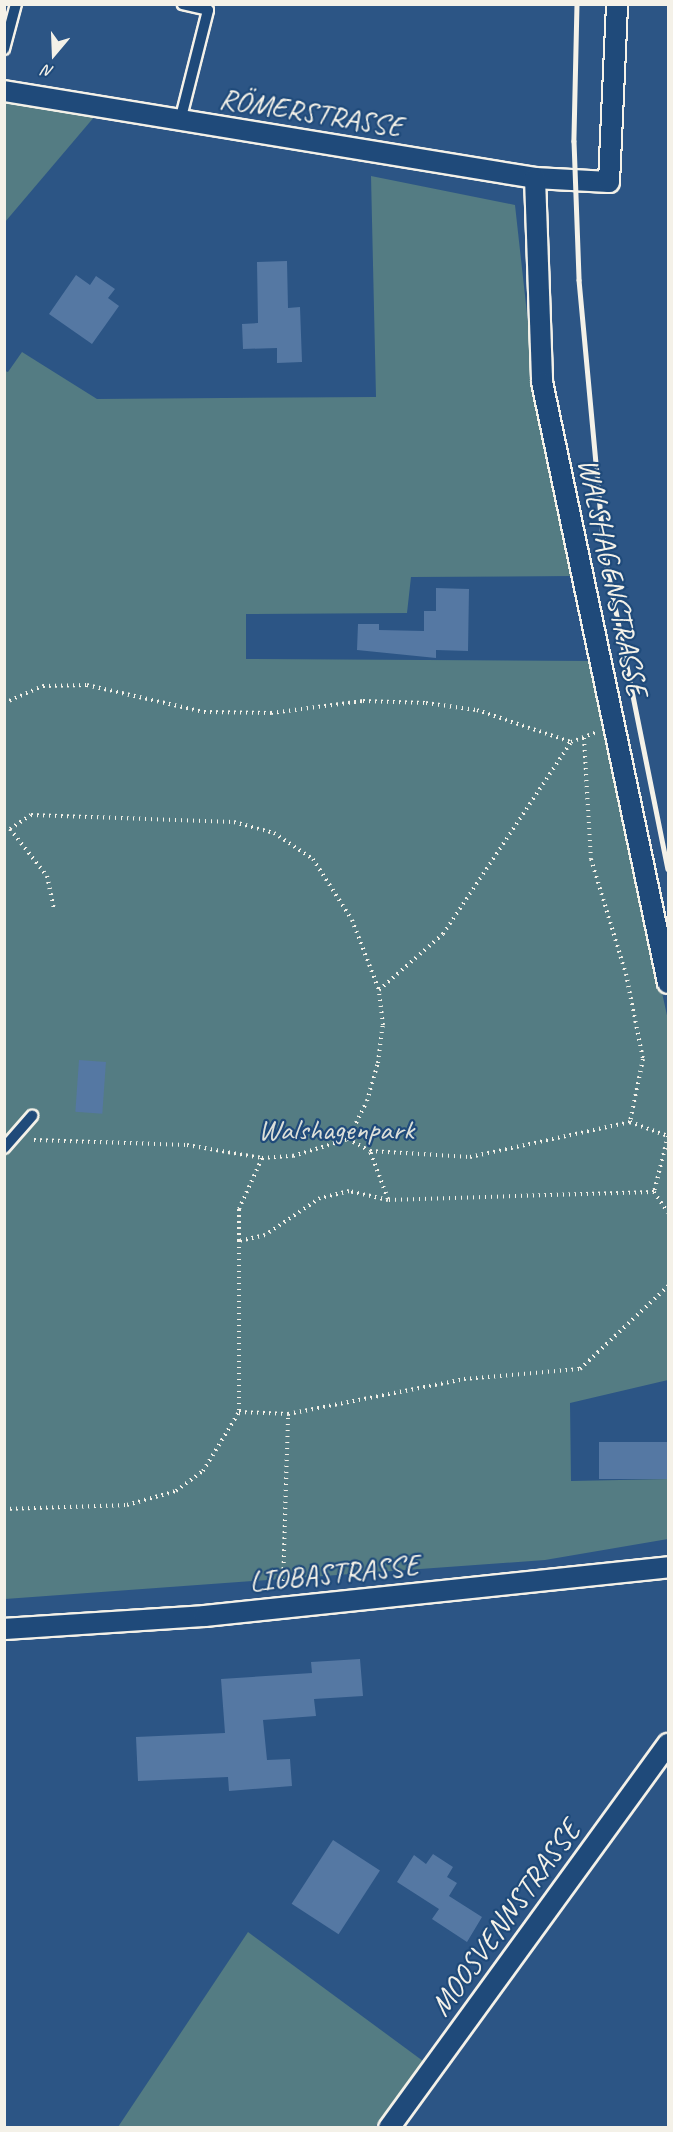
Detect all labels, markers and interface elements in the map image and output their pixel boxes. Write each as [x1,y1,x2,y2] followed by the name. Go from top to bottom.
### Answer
[24,24,84,84] north arrow
[40,60,56,82] text: N
[217,80,405,144] street label: RÖMERSTRASSE
[570,455,656,699] street label: WALSHAGENSTRASSE
[258,1111,414,1147] park label: Walshagenpark
[247,1546,421,1600] street label: LIOBASTRASSE
[422,1813,588,2023] street label: MOOSVENNSTRASSE

